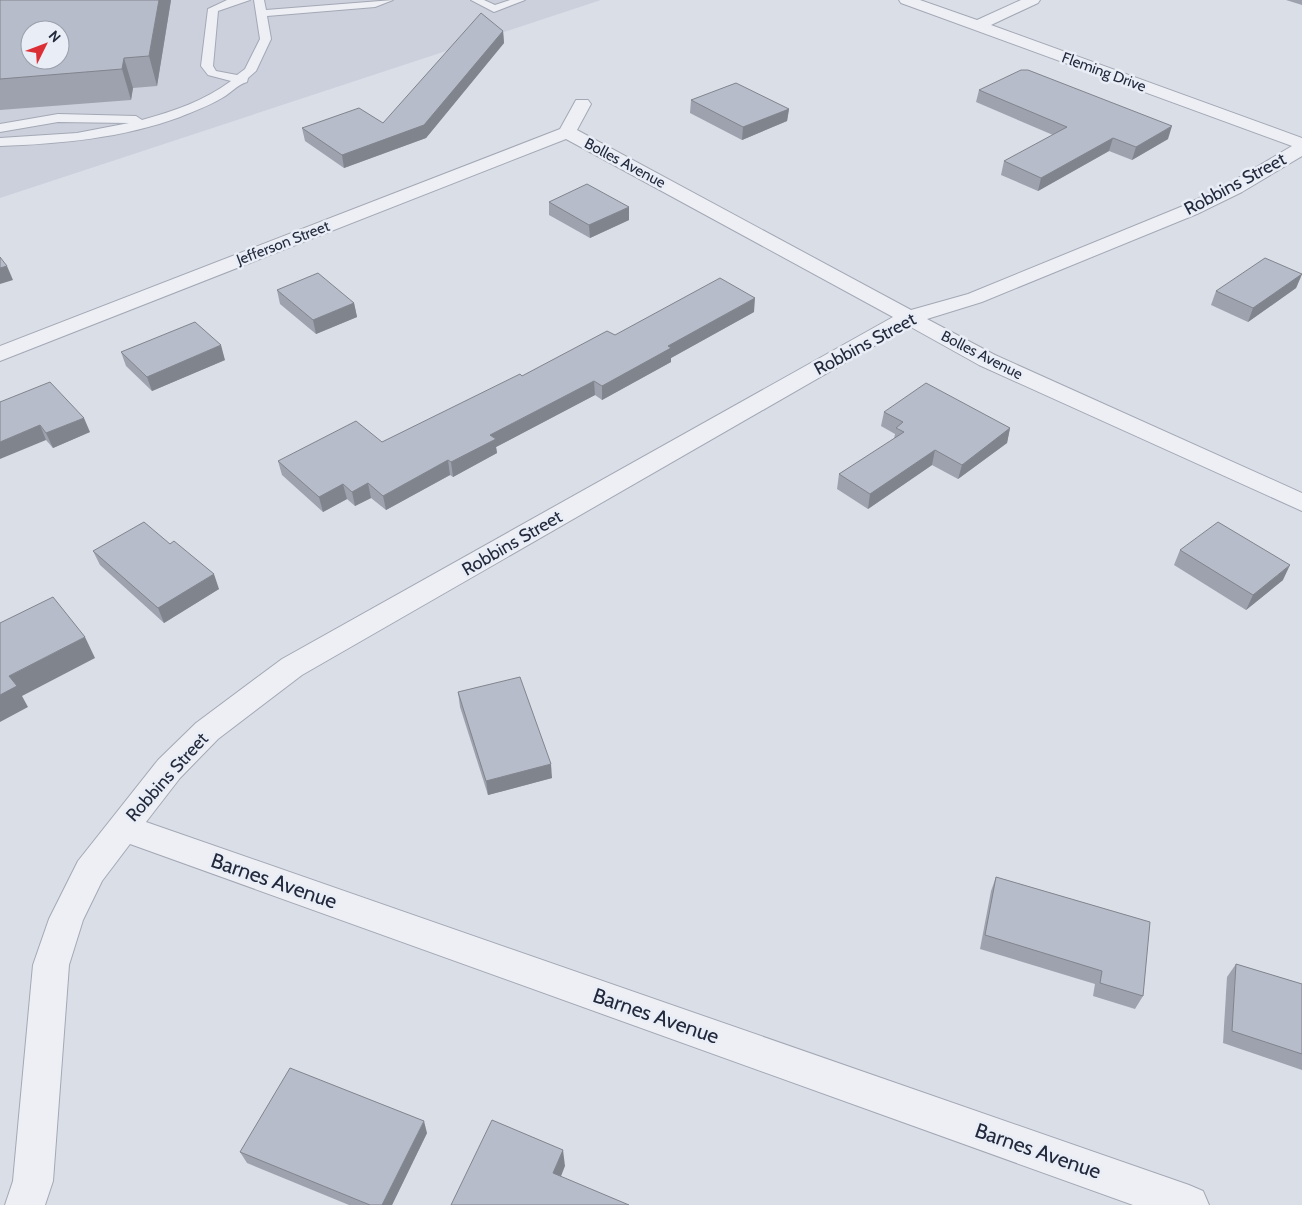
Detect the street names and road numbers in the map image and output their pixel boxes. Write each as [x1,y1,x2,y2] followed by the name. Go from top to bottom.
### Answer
[1059,48,1149,96] street label: Fleming Drive
[581,134,669,192] street label: Bolles Avenue
[1180,148,1290,220] street label: Robbins Street
[233,217,332,269] street label: Jefferson Street
[810,308,920,380] street label: Robbins Street
[938,327,1026,383] street label: Bolles Avenue
[458,505,566,581] street label: Robbins Street
[121,728,213,826] street label: Robbins Street
[208,847,341,914] street label: Barnes Avenue
[590,982,723,1049] street label: Barnes Avenue
[972,1117,1105,1184] street label: Barnes Avenue

